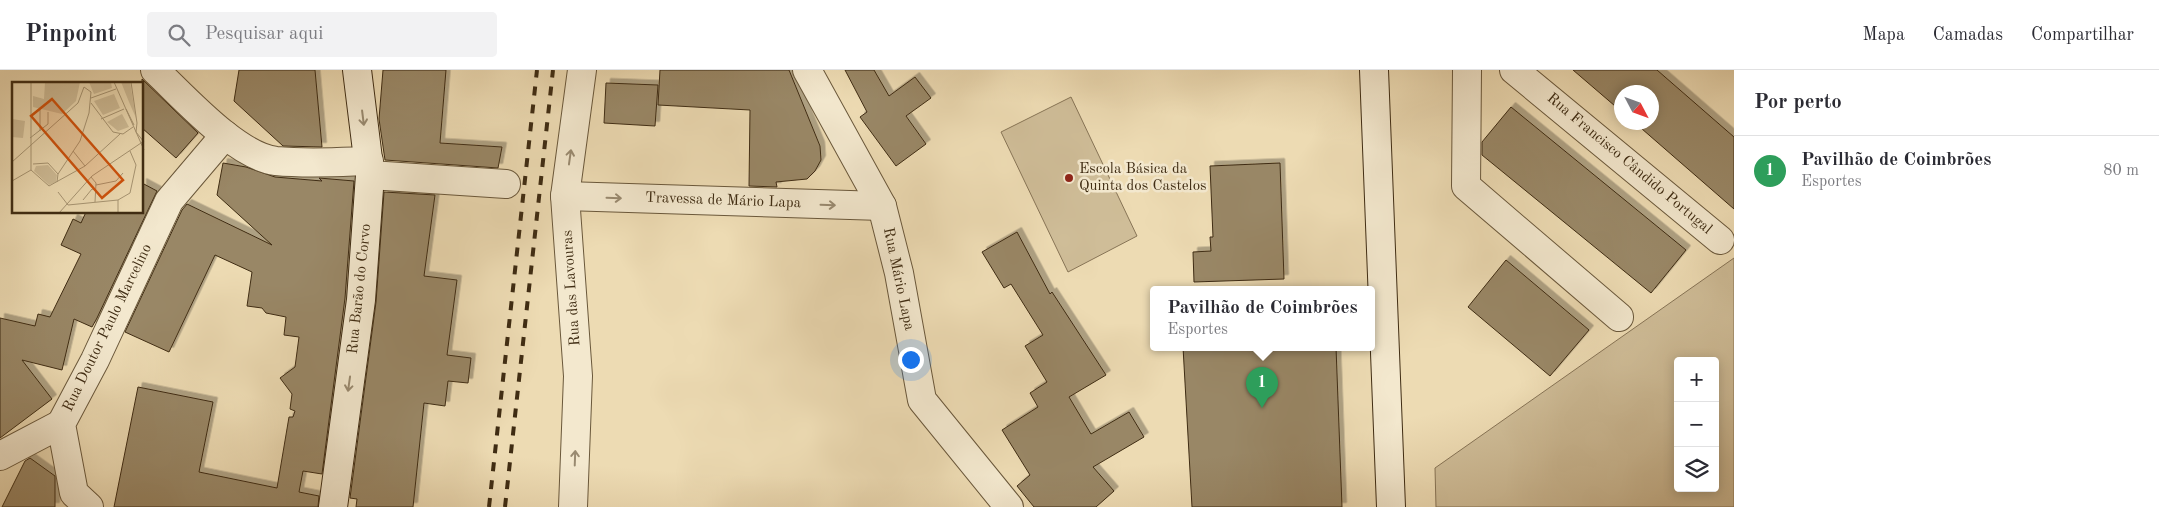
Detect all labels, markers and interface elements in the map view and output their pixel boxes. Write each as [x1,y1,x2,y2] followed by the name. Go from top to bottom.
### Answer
[147,12,497,57] search box
[165,21,193,49] icon: search
[25,23,117,47] text: Pinpoint
[205,25,323,44] text: Pesquisar aqui
[1863,26,1905,44] text: Mapa
[1933,26,2003,44] text: Camadas
[2031,26,2134,44] text: Compartilhar
[12,82,144,214] inset map
[1614,85,1659,130] north arrow
[1544,91,1714,237] street label: Rua Francisco Cândido Portugal
[1754,92,1842,113] text: Por perto
[358,110,368,126] one-way arrow
[566,149,576,165] one-way arrow
[1801,151,1991,170] text: Pavilhão de Coimbrões
[1079,162,1207,194] place label: Escola Básica da Quinta dos Castelos
[1765,163,1775,179] text: 1
[2103,163,2139,179] text: 80 m
[1063,172,1075,184] marker: Escola Básica da Quinta dos Castelos
[1801,174,1862,190] text: Esportes
[645,191,802,211] street label: Travessa de Mário Lapa
[605,193,621,203] one-way arrow
[820,200,836,209] one-way arrow
[346,223,374,355] street label: Rua Barão do Corvo
[880,226,916,332] street label: Rua Mário Lapa
[560,230,584,346] street label: Rua das Lavouras
[61,242,155,414] street label: Rua Doutor Paulo Marcelino
[1150,286,1375,351] popup
[1167,299,1358,318] text: Pavilhão de Coimbrões
[1167,322,1228,338] text: Esportes
[898,347,924,373] your location
[1674,357,1719,492] map controls
[1674,357,1719,402] button: +
[1246,367,1278,408] pin: 1
[344,376,354,392] one-way arrow
[1674,402,1719,447] button: −
[1674,447,1719,492] button: layers
[571,451,580,467] one-way arrow

